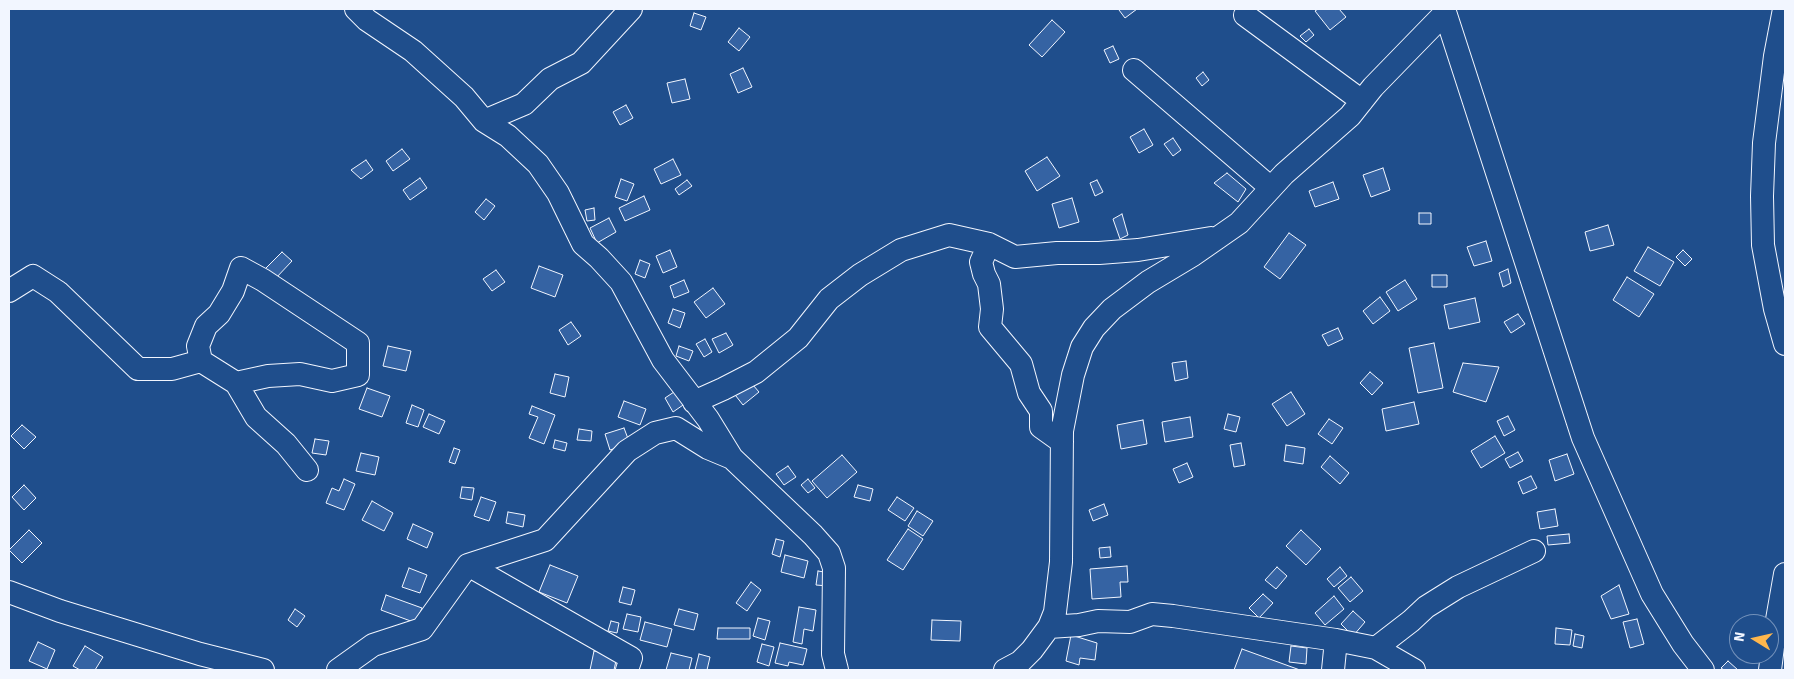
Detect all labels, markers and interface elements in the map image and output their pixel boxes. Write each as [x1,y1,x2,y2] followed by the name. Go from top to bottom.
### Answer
[1729,614,1779,664] north arrow
[1731,631,1749,643] text: N

